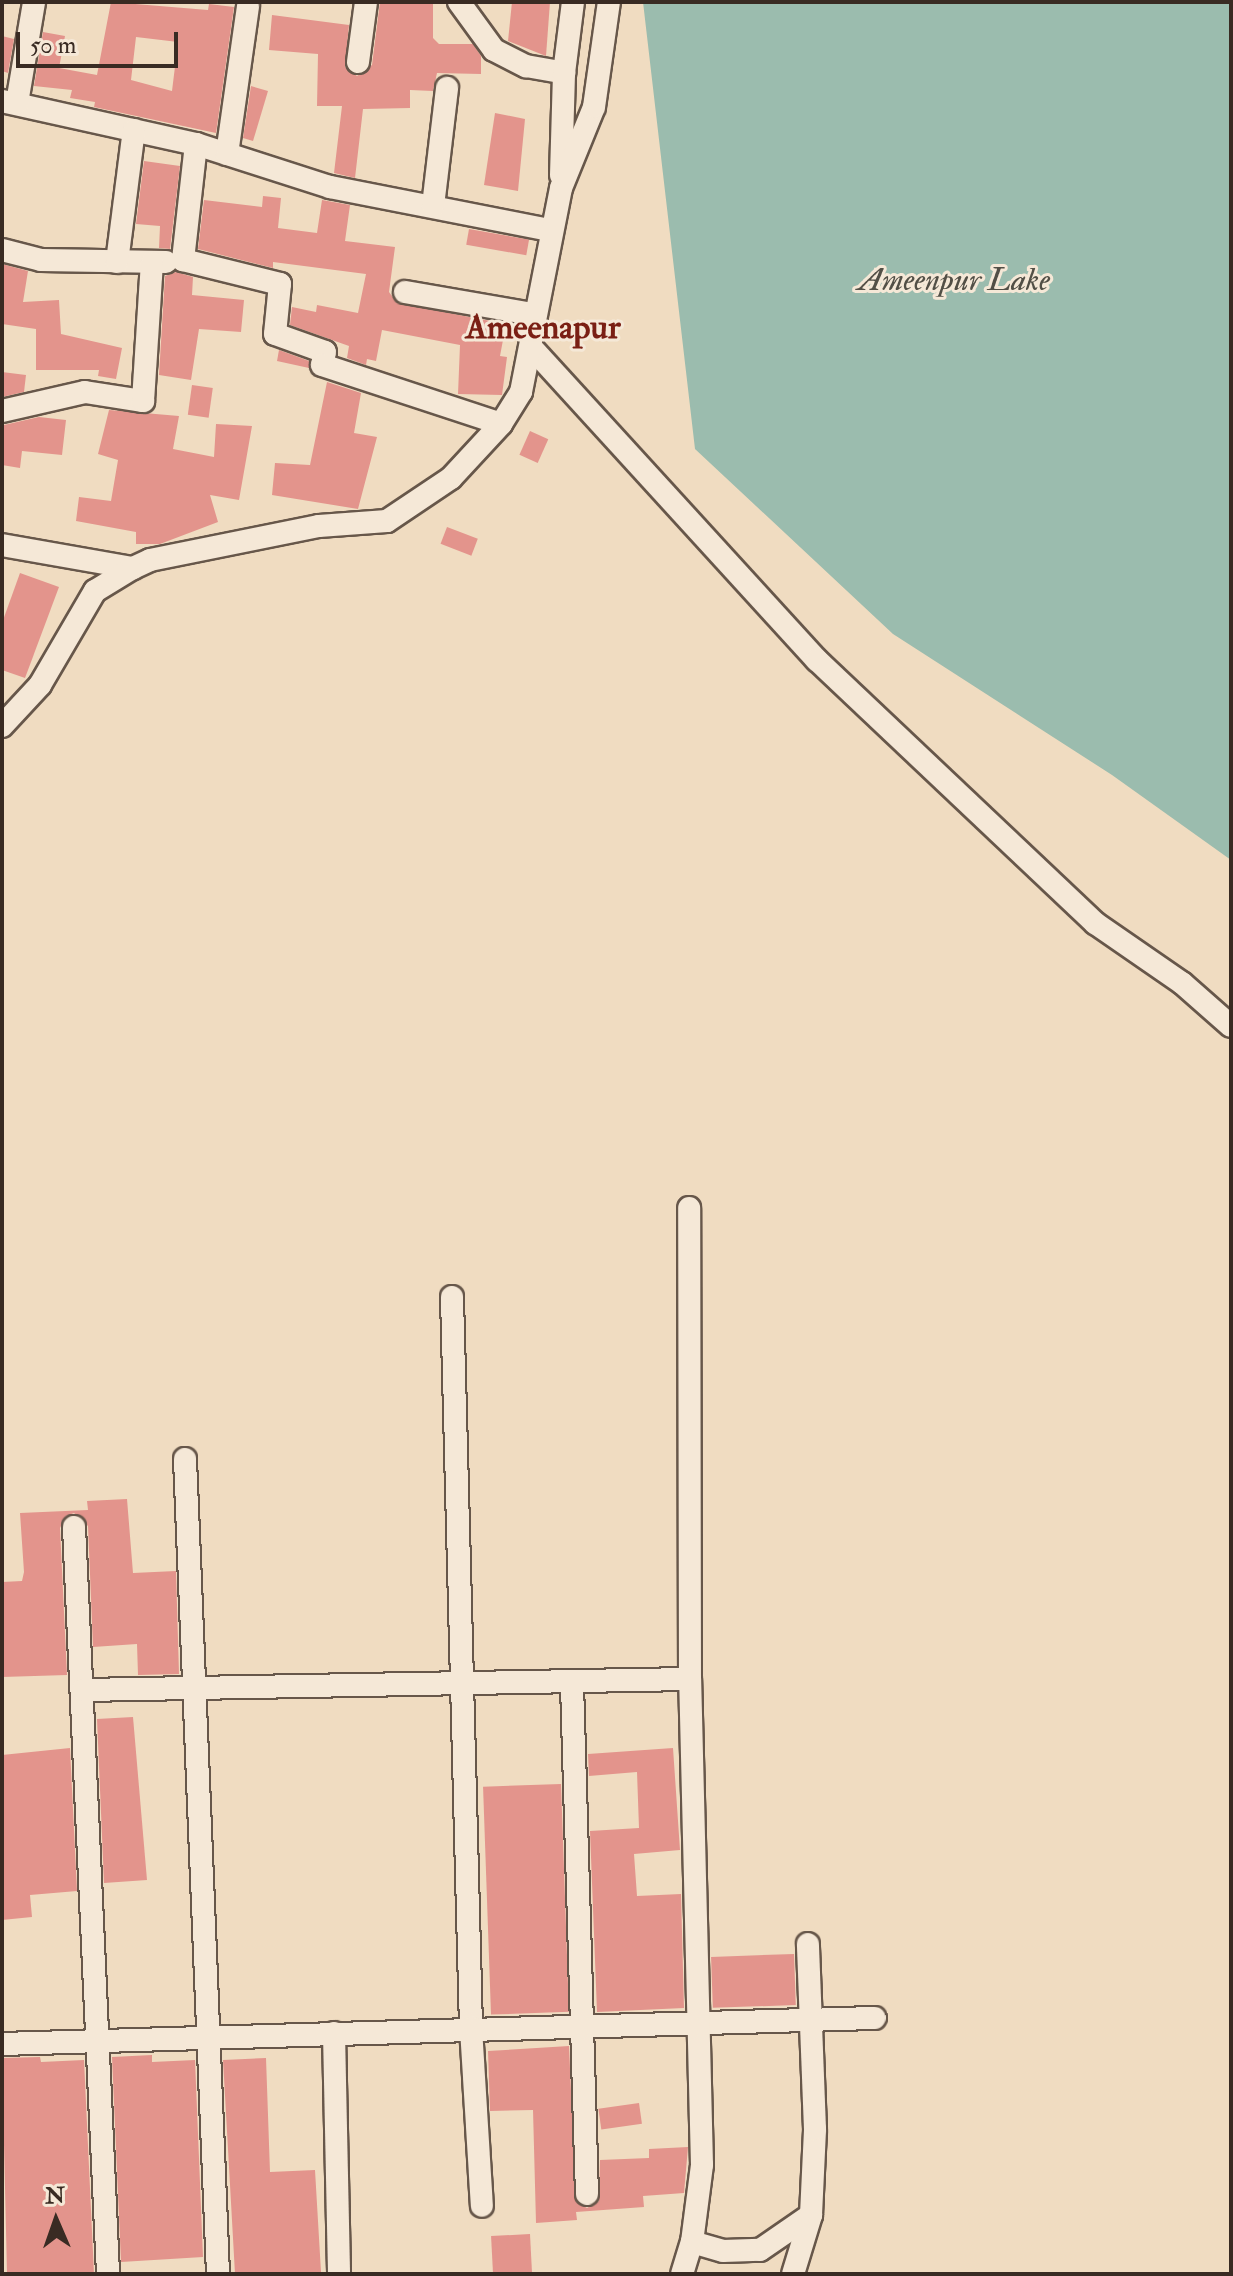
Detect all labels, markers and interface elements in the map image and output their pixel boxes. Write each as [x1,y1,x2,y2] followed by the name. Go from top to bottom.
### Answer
[20,16,182,66] scale bar
[30,30,76,61] text: 50 m
[858,261,1050,299] water label: Ameenpur Lake
[465,308,621,348] district label: Ameenapur
[16,2180,96,2260] north arrow
[45,2182,65,2210] text: N

